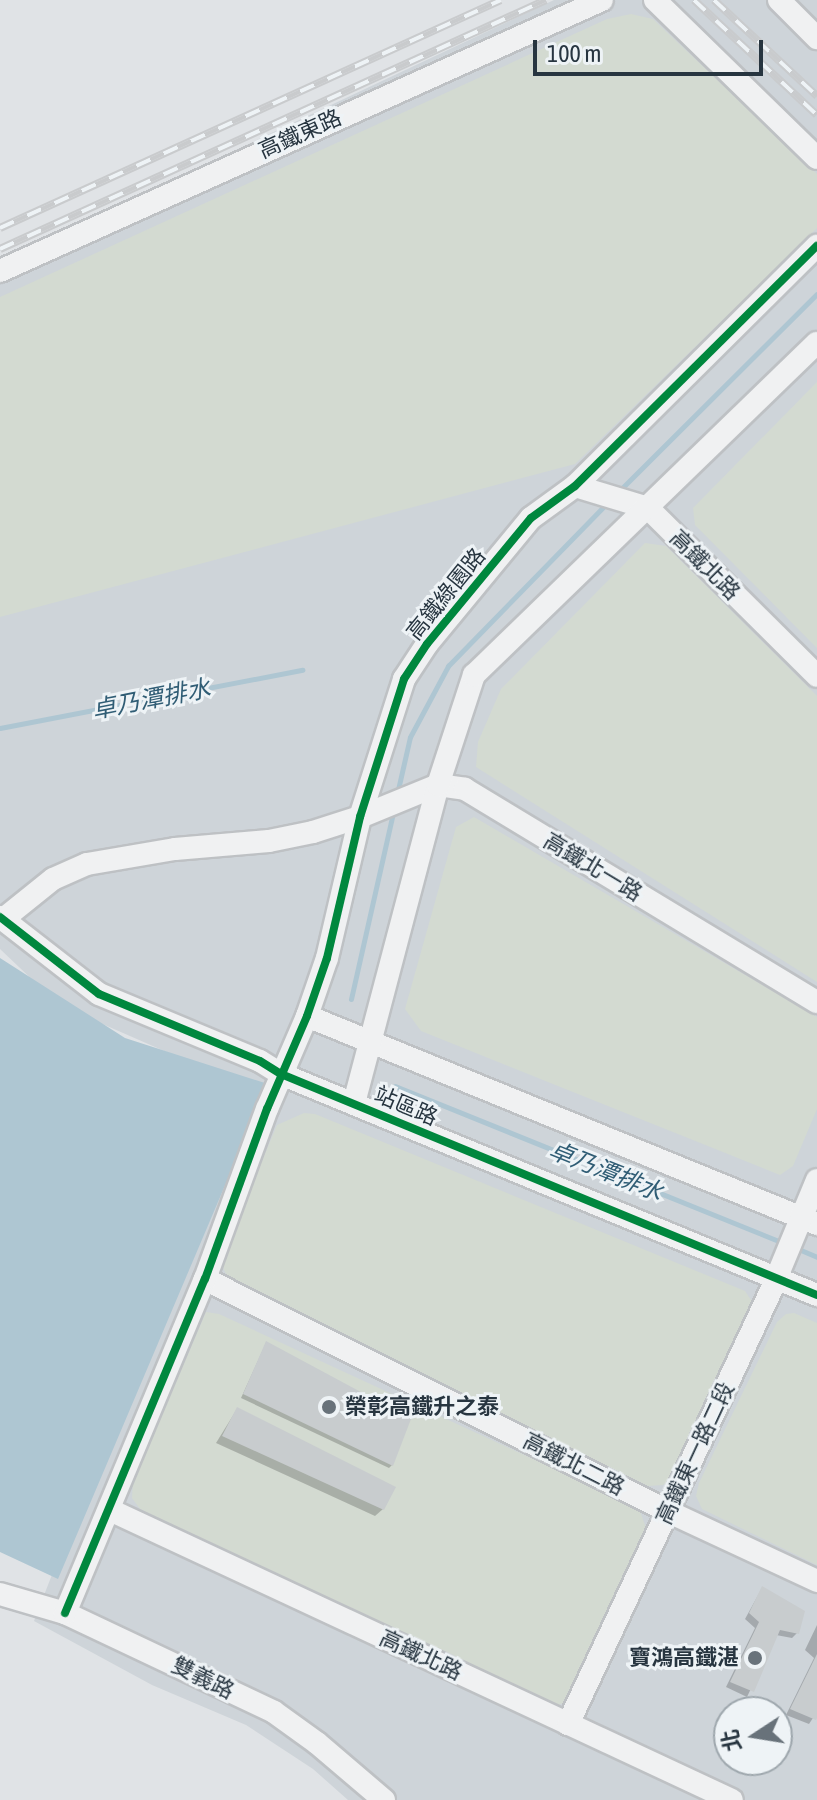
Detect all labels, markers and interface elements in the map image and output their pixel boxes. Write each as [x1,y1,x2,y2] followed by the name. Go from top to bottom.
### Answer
[537,24,767,74] scale bar
[547,40,601,67] text: 100 m
[254,104,346,164] street label: 高鐵東路
[665,525,745,605] street label: 高鐵北路
[401,543,491,645] street label: 高鐵綠園路
[89,673,213,725] water label: 卓乃潭排水
[539,827,647,907] street label: 高鐵北一路
[370,1081,442,1131] street label: 站區路
[545,1135,667,1207] water label: 卓乃潭排水
[650,1378,740,1528] street label: 高鐵東一路二段
[345,1394,499,1420] place label: 榮彰高鐵升之泰
[320,1398,338,1416] marker: 榮彰高鐵升之泰
[519,1427,629,1501] street label: 高鐵北二路
[376,1624,466,1686] street label: 高鐵北路
[629,1645,739,1671] place label: 寶鴻高鐵湛
[746,1649,764,1667] marker: 寶鴻高鐵湛
[168,1652,238,1704] street label: 雙義路
[713,1696,793,1776] north arrow
[716,1727,746,1754] text: 北

